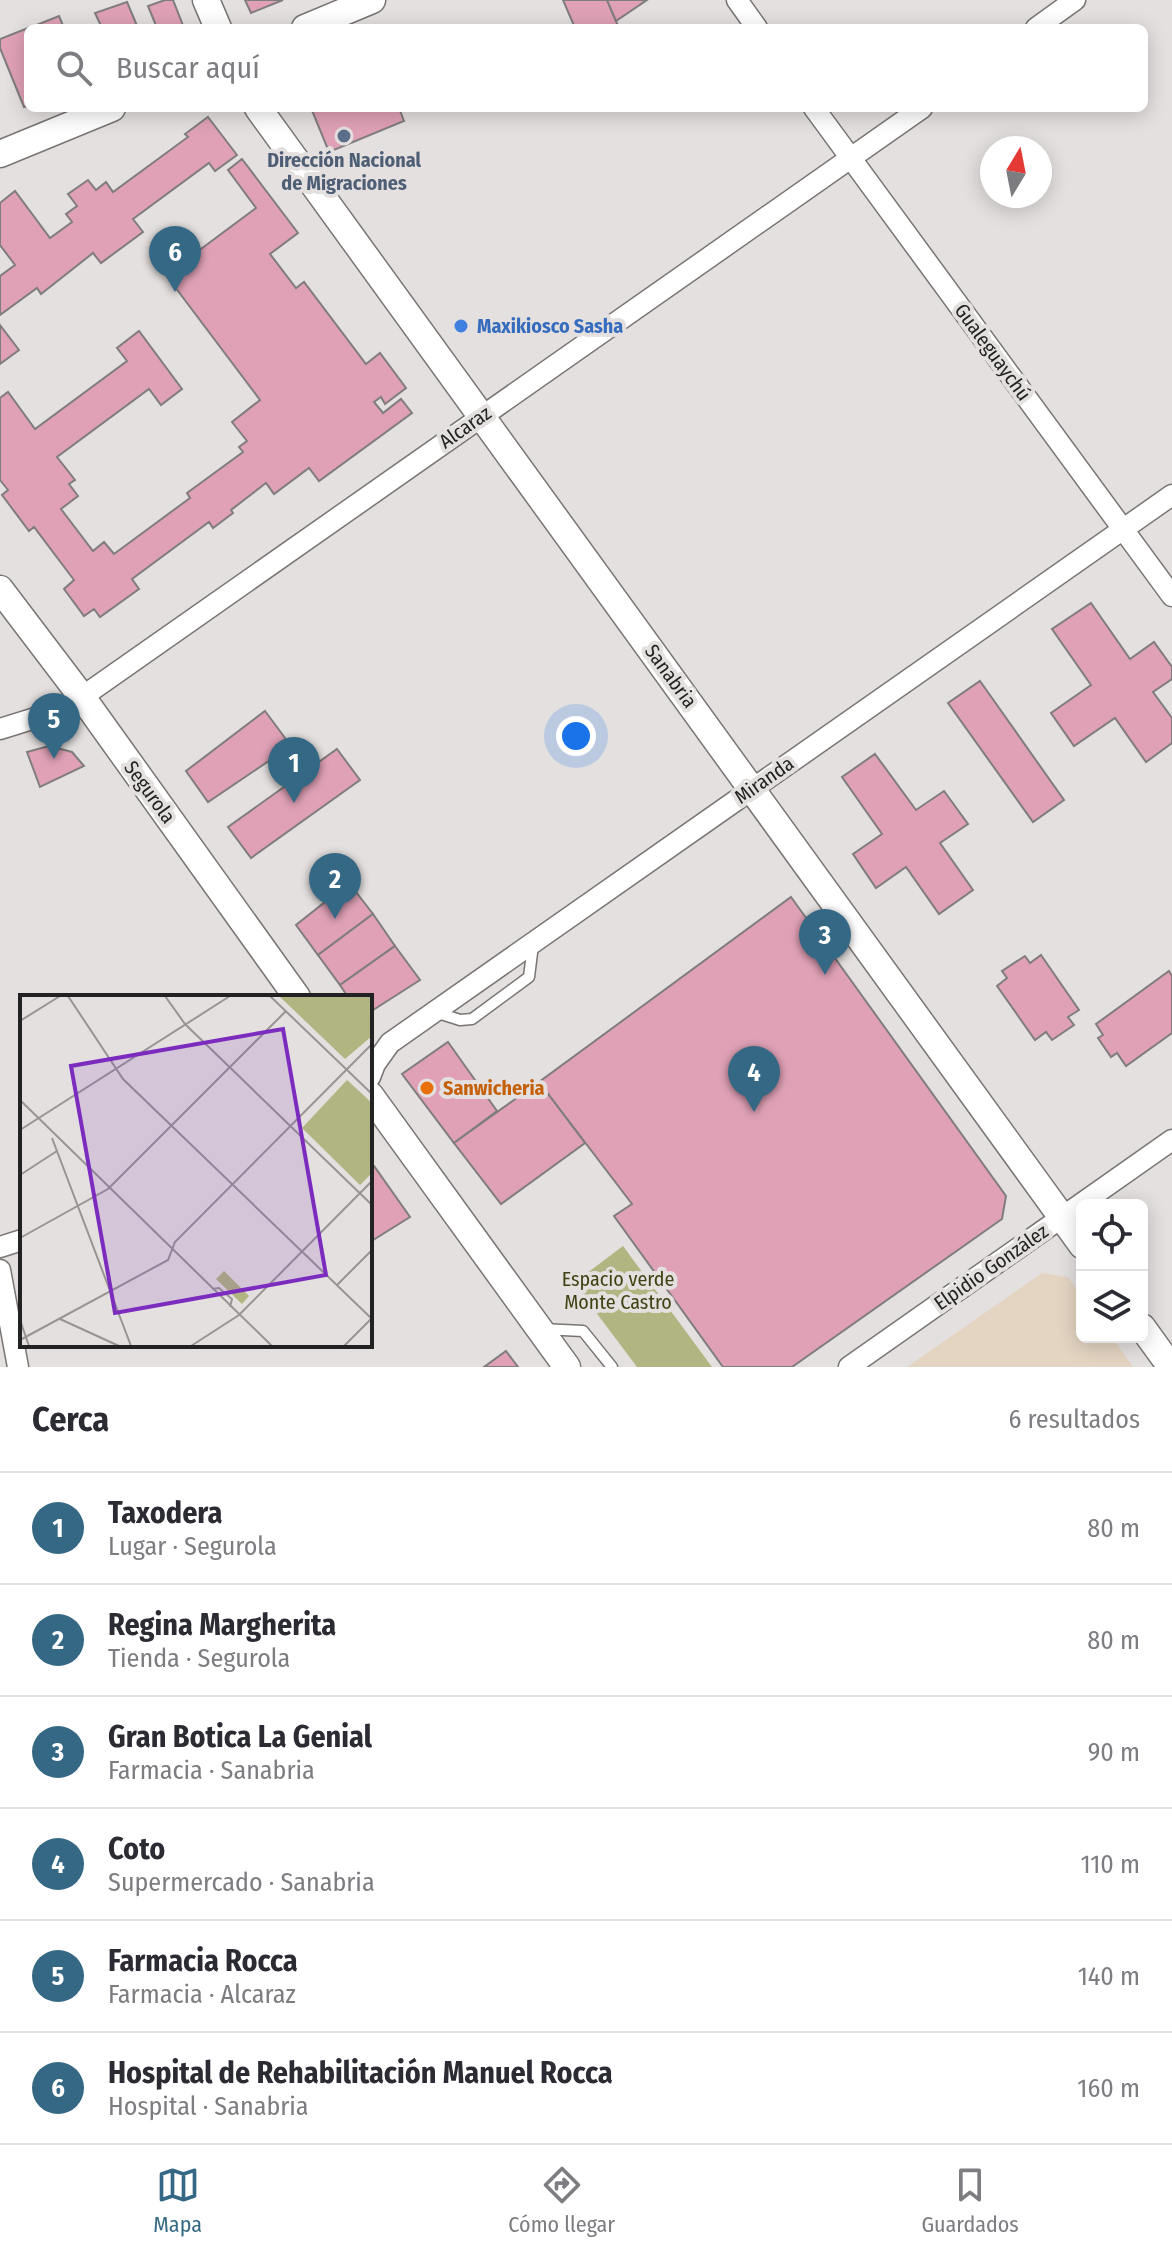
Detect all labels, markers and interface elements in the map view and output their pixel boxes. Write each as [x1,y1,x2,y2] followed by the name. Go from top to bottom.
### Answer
[24,24,1148,112] search box
[52,46,96,90] icon: search
[116,50,260,86] text: Buscar aquí
[335,127,353,145] marker: Dirección Nacional de Migraciones
[980,136,1052,208] north arrow
[267,148,421,195] place label: Dirección Nacional de Migraciones
[149,226,201,292] pin: 6
[950,299,1036,405] street label: Gualeguaychú
[477,314,623,338] place label: Maxikiosco Sasha
[452,317,470,335] marker: Maxikiosco Sasha
[434,401,496,453] street label: Alcaraz
[640,640,702,712] street label: Sanabria
[28,693,80,759] pin: 5
[556,716,596,756] your location
[268,737,320,803] pin: 1
[730,751,798,809] street label: Miranda
[119,756,181,828] street label: Segurola
[309,853,361,919] pin: 2
[799,909,851,975] pin: 3
[20,995,372,1347] inset map
[728,1046,780,1112] pin: 4
[443,1076,545,1100] place label: Sanwicheria
[418,1079,436,1097] marker: Sanwicheria
[1076,1199,1148,1343] map controls
[1076,1199,1148,1271] button: locate
[929,1219,1053,1315] street label: Elpidio González
[562,1267,674,1314] park label: Espacio verde Monte Castro
[1076,1271,1148,1343] button: layers
[32,1399,109,1440] text: Cerca
[1008,1404,1140,1435] text: 6 resultados
[108,1495,222,1531] text: Taxodera
[53,1513,64,1544] text: 1
[1087,1513,1140,1544] text: 80 m
[108,1531,277,1562] text: Lugar · Segurola
[108,1607,336,1643] text: Regina Margherita
[52,1625,64,1656] text: 2
[1087,1625,1140,1656] text: 80 m
[108,1643,290,1674] text: Tienda · Segurola
[108,1719,372,1755] text: Gran Botica La Genial
[52,1737,64,1768] text: 3
[1088,1737,1140,1768] text: 90 m
[108,1755,315,1786] text: Farmacia · Sanabria
[108,1831,165,1867] text: Coto
[51,1849,65,1880] text: 4
[1080,1849,1140,1880] text: 110 m
[108,1867,375,1898] text: Supermercado · Sanabria
[108,1943,298,1979] text: Farmacia Rocca
[52,1961,64,1992] text: 5
[1078,1961,1140,1992] text: 140 m
[108,1979,296,2010] text: Farmacia · Alcaraz
[108,2055,613,2091] text: Hospital de Rehabilitación Manuel Rocca
[51,2073,65,2104] text: 6
[1077,2073,1140,2104] text: 160 m
[108,2091,309,2122] text: Hospital · Sanabria
[153,2163,202,2238] tab: Mapa
[508,2163,615,2238] tab: Cómo llegar
[921,2163,1019,2238] tab: Guardados

